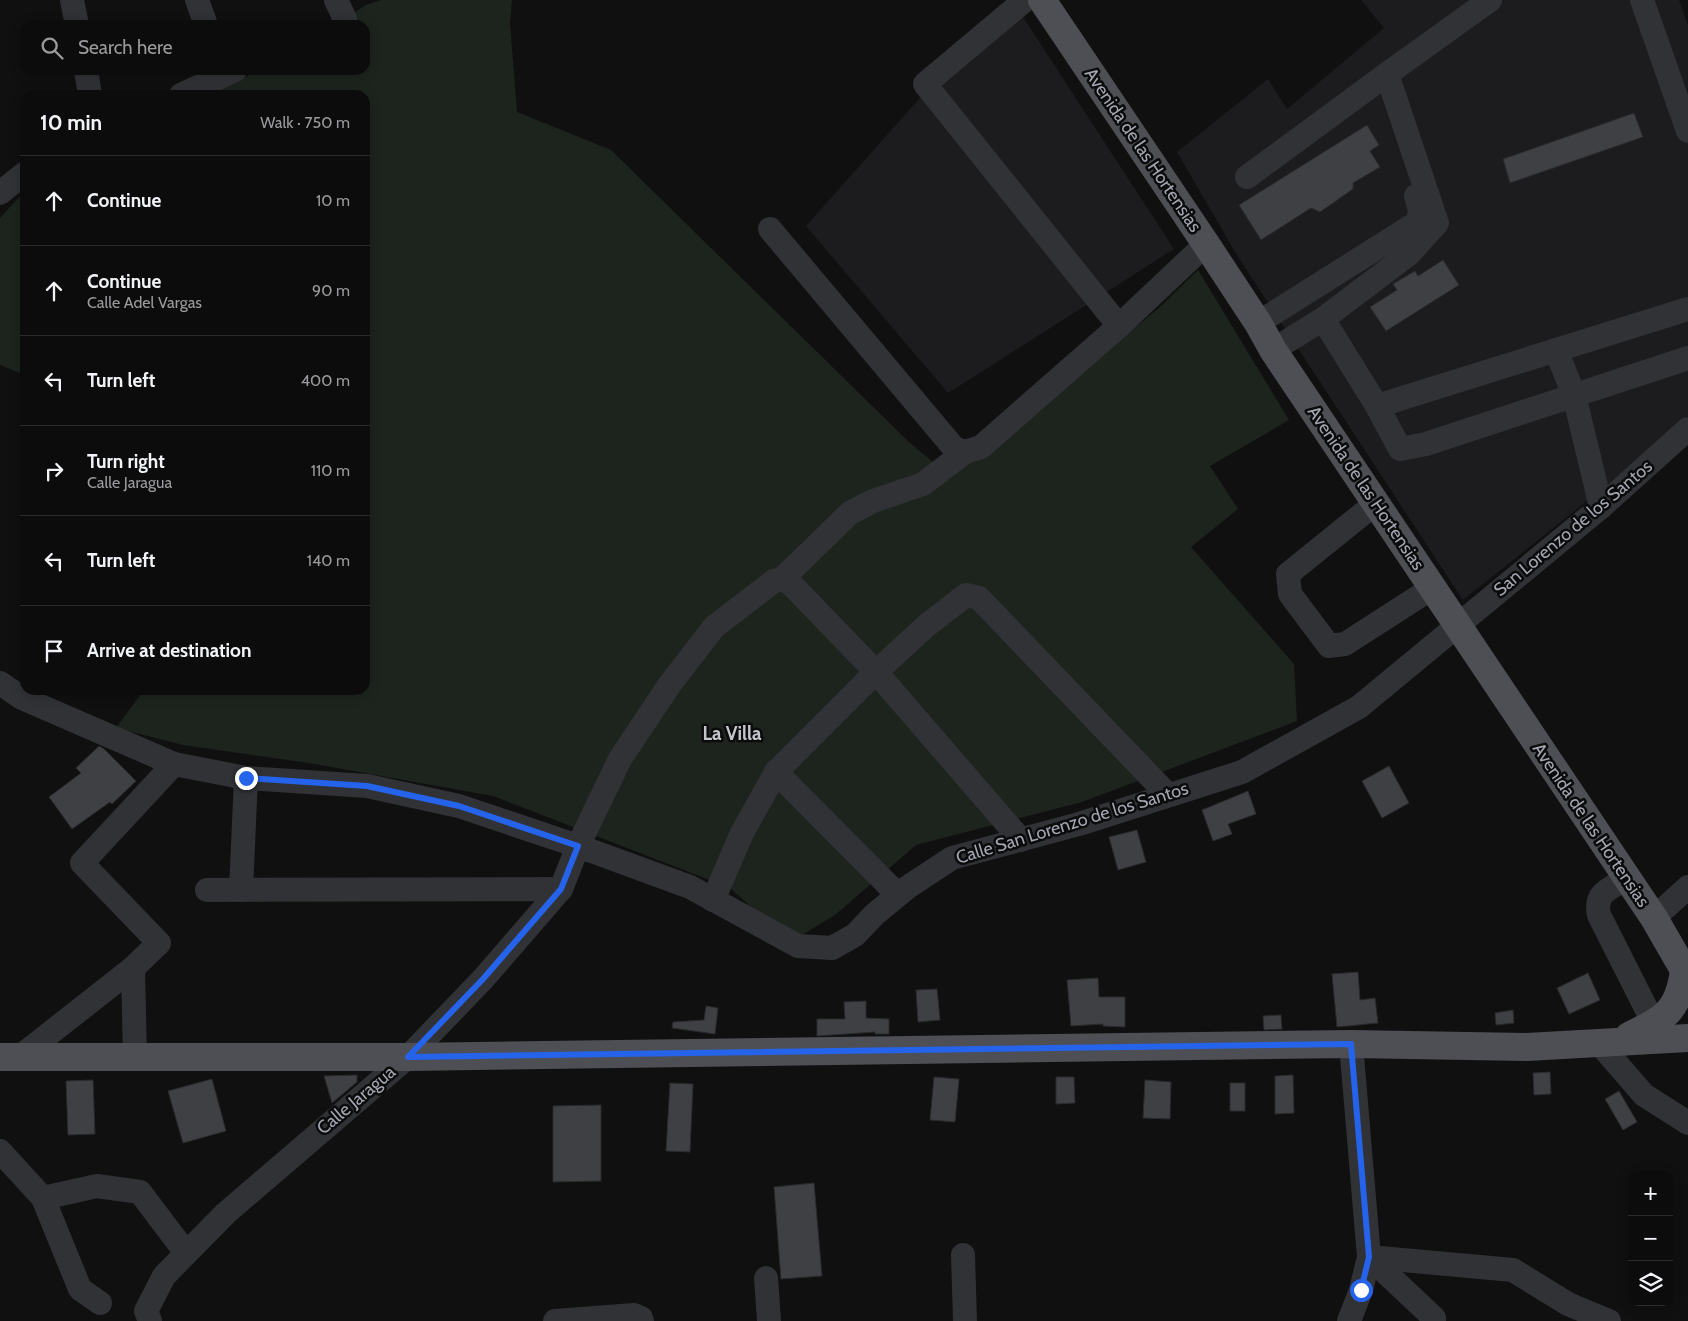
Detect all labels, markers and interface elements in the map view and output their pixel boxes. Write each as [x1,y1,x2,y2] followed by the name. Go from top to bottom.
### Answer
[20,20,370,75] search box
[38,34,66,62] icon: search
[78,36,172,59] text: Search here
[1080,64,1206,236] street label: Avenida de las Hortensias
[40,110,102,135] text: 10 min
[260,113,350,132] text: Walk · 750 m
[40,187,68,215] icon: ahead
[87,189,161,212] text: Continue
[316,191,350,210] text: 10 m
[87,270,161,293] text: Continue
[40,277,68,305] icon: ahead
[312,281,350,300] text: 90 m
[87,293,202,312] text: Calle Adel Vargas
[40,367,68,395] icon: left
[87,369,155,392] text: Turn left
[301,371,350,390] text: 400 m
[1303,402,1429,574] street label: Avenida de las Hortensias
[87,450,165,473] text: Turn right
[1489,455,1657,601] street label: San Lorenzo de los Santos
[40,457,68,485] icon: right
[311,461,350,480] text: 110 m
[87,473,172,492] text: Calle Jaragua
[40,547,68,575] icon: left
[87,549,155,572] text: Turn left
[307,551,350,570] text: 140 m
[40,637,68,665] icon: arrive
[87,639,251,662] text: Arrive at destination
[703,722,762,745] district label: La Villa
[1528,739,1654,911] street label: Avenida de las Hortensias
[235,767,258,790] route end
[953,777,1191,869] street label: Calle San Lorenzo de los Santos
[312,1061,400,1139] street label: Calle Jaragua
[1628,1171,1673,1306] map controls
[1628,1171,1673,1216] button: +
[1628,1216,1673,1261] button: −
[1628,1261,1673,1306] button: layers
[1350,1279,1373,1302] route start

